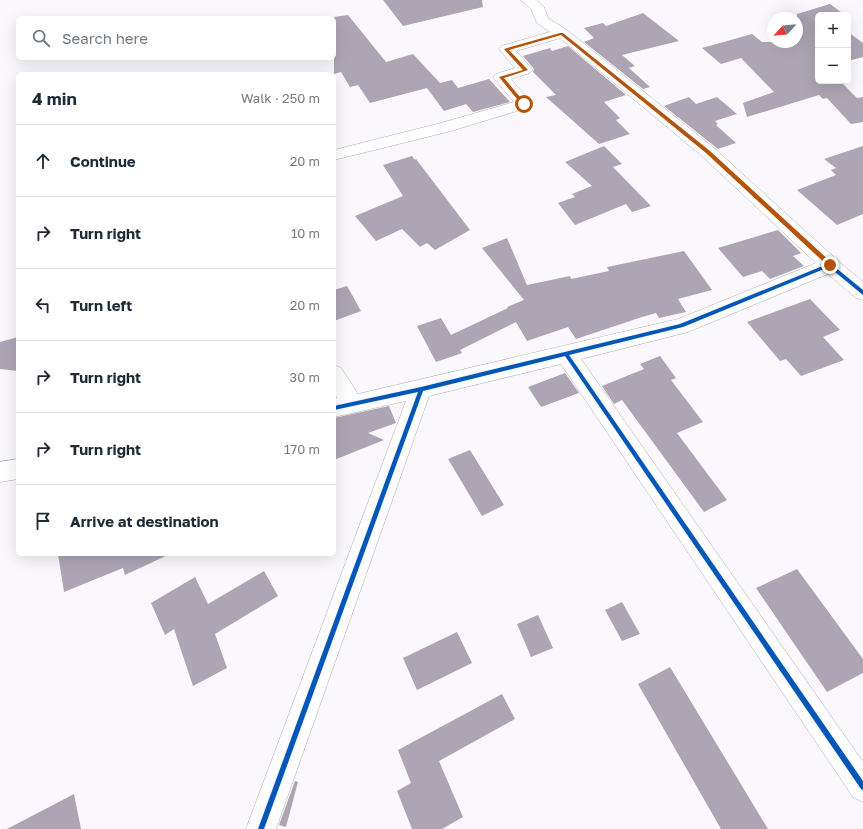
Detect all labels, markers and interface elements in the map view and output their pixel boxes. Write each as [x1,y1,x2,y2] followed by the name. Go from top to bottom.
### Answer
[767,12,803,48] north arrow
[815,12,851,84] map controls
[815,12,851,48] button: +
[16,16,336,60] search box
[30,27,52,49] icon: search
[62,29,148,47] text: Search here
[815,48,851,84] button: −
[32,88,77,109] text: 4 min
[241,90,320,106] text: Walk · 250 m
[515,95,533,113] route start
[32,150,54,172] icon: ahead
[70,152,136,170] text: Continue
[290,153,320,169] text: 20 m
[32,222,54,244] icon: right
[70,224,141,242] text: Turn right
[291,225,320,241] text: 10 m
[821,256,839,274] route end
[32,294,54,316] icon: left
[70,296,132,314] text: Turn left
[290,297,320,313] text: 20 m
[32,366,54,388] icon: right
[70,368,141,386] text: Turn right
[290,369,320,385] text: 30 m
[32,438,54,460] icon: right
[70,440,141,458] text: Turn right
[284,441,320,457] text: 170 m
[32,510,54,532] icon: arrive
[70,512,219,530] text: Arrive at destination

